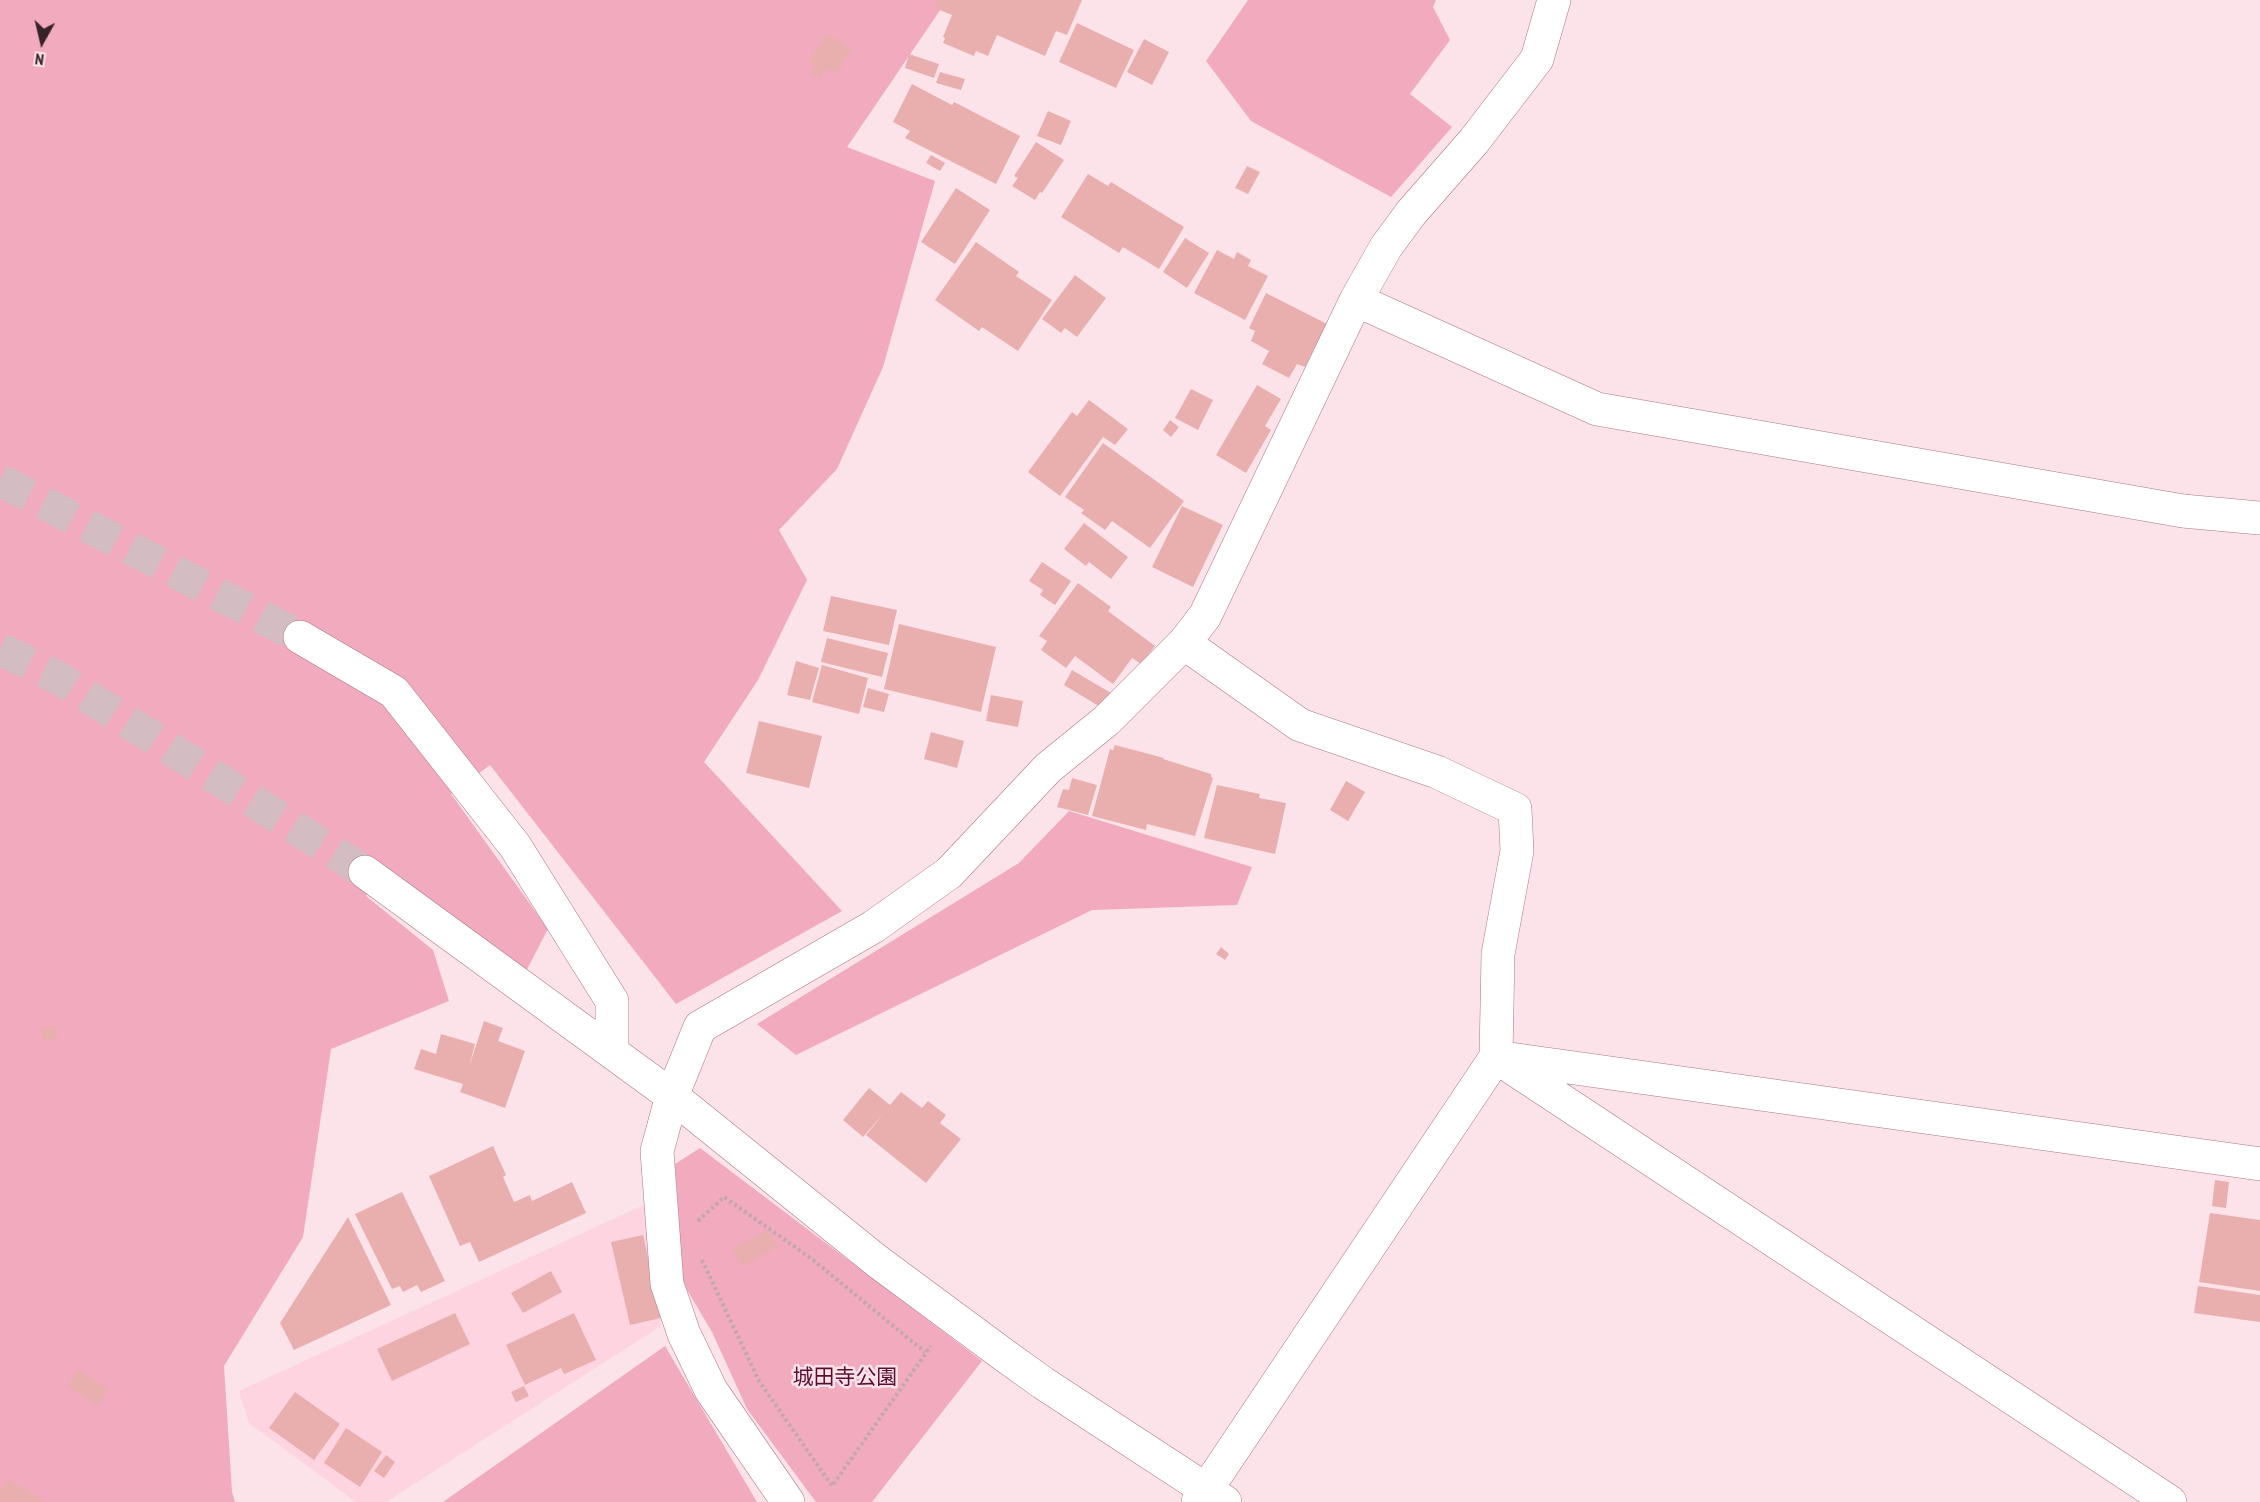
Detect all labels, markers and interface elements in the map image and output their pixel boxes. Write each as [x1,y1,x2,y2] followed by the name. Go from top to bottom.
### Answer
[12,12,72,72] north arrow
[34,49,45,70] text: N
[793,1365,897,1391] park label: 城田寺公園

